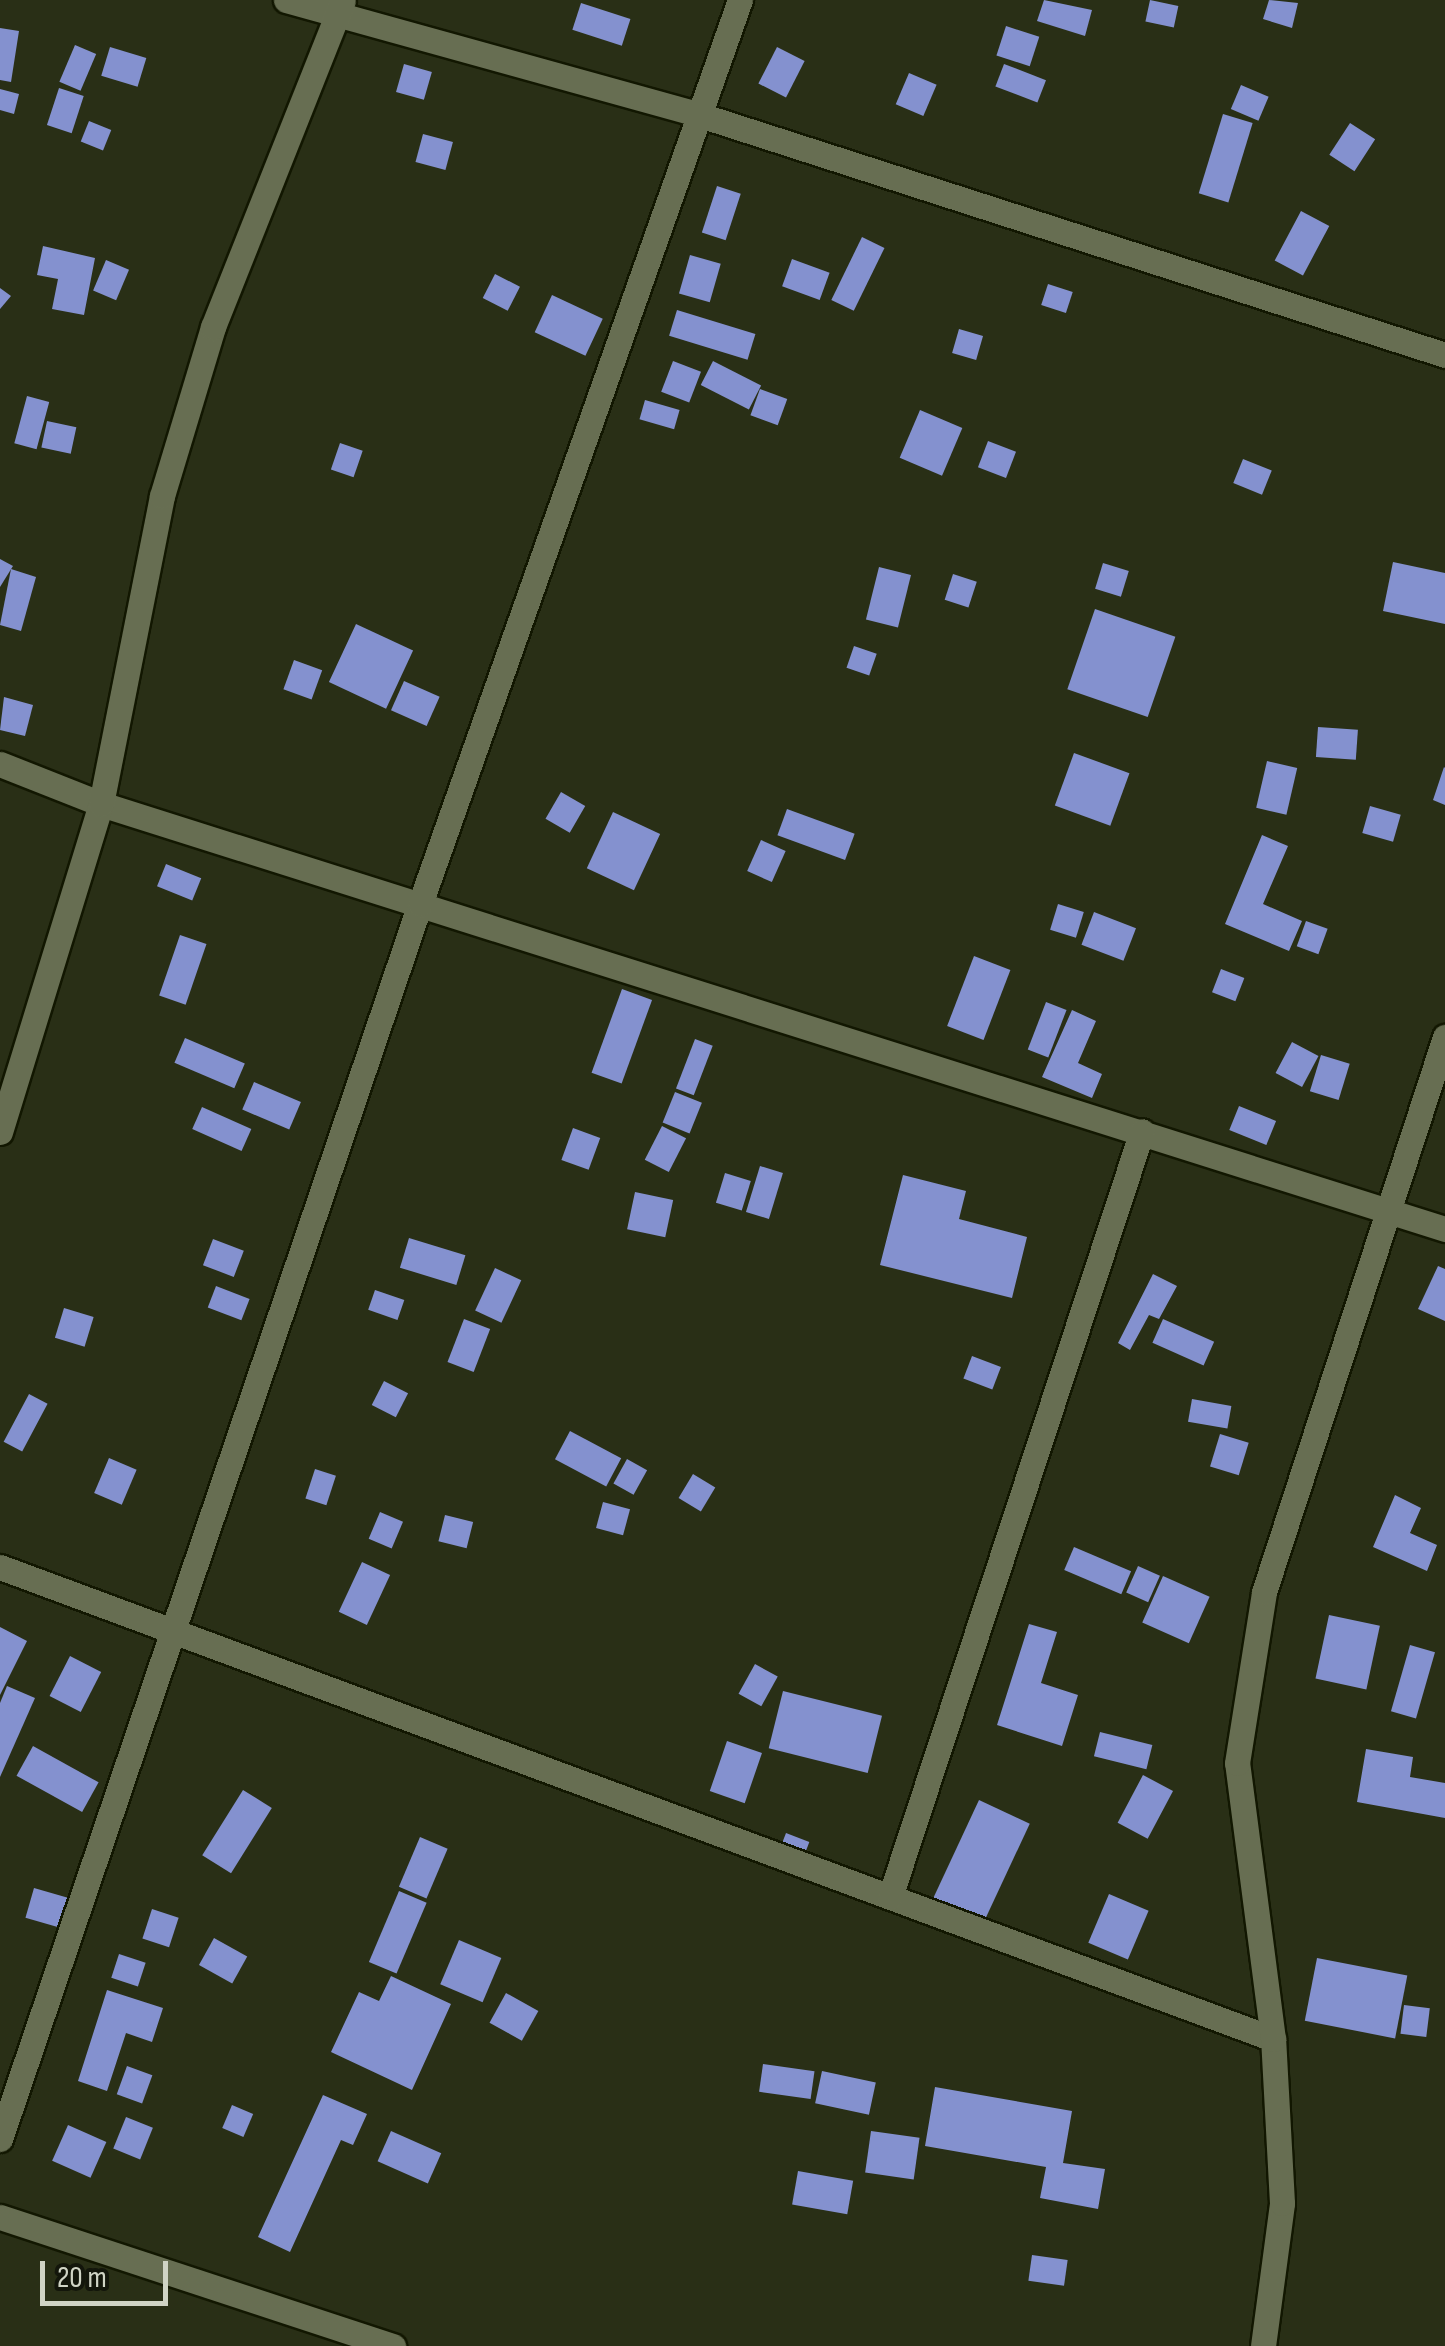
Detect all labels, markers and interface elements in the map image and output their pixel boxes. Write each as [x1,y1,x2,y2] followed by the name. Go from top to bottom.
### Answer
[45,2241,172,2303] scale bar
[57,2260,107,2296] text: 20 m

